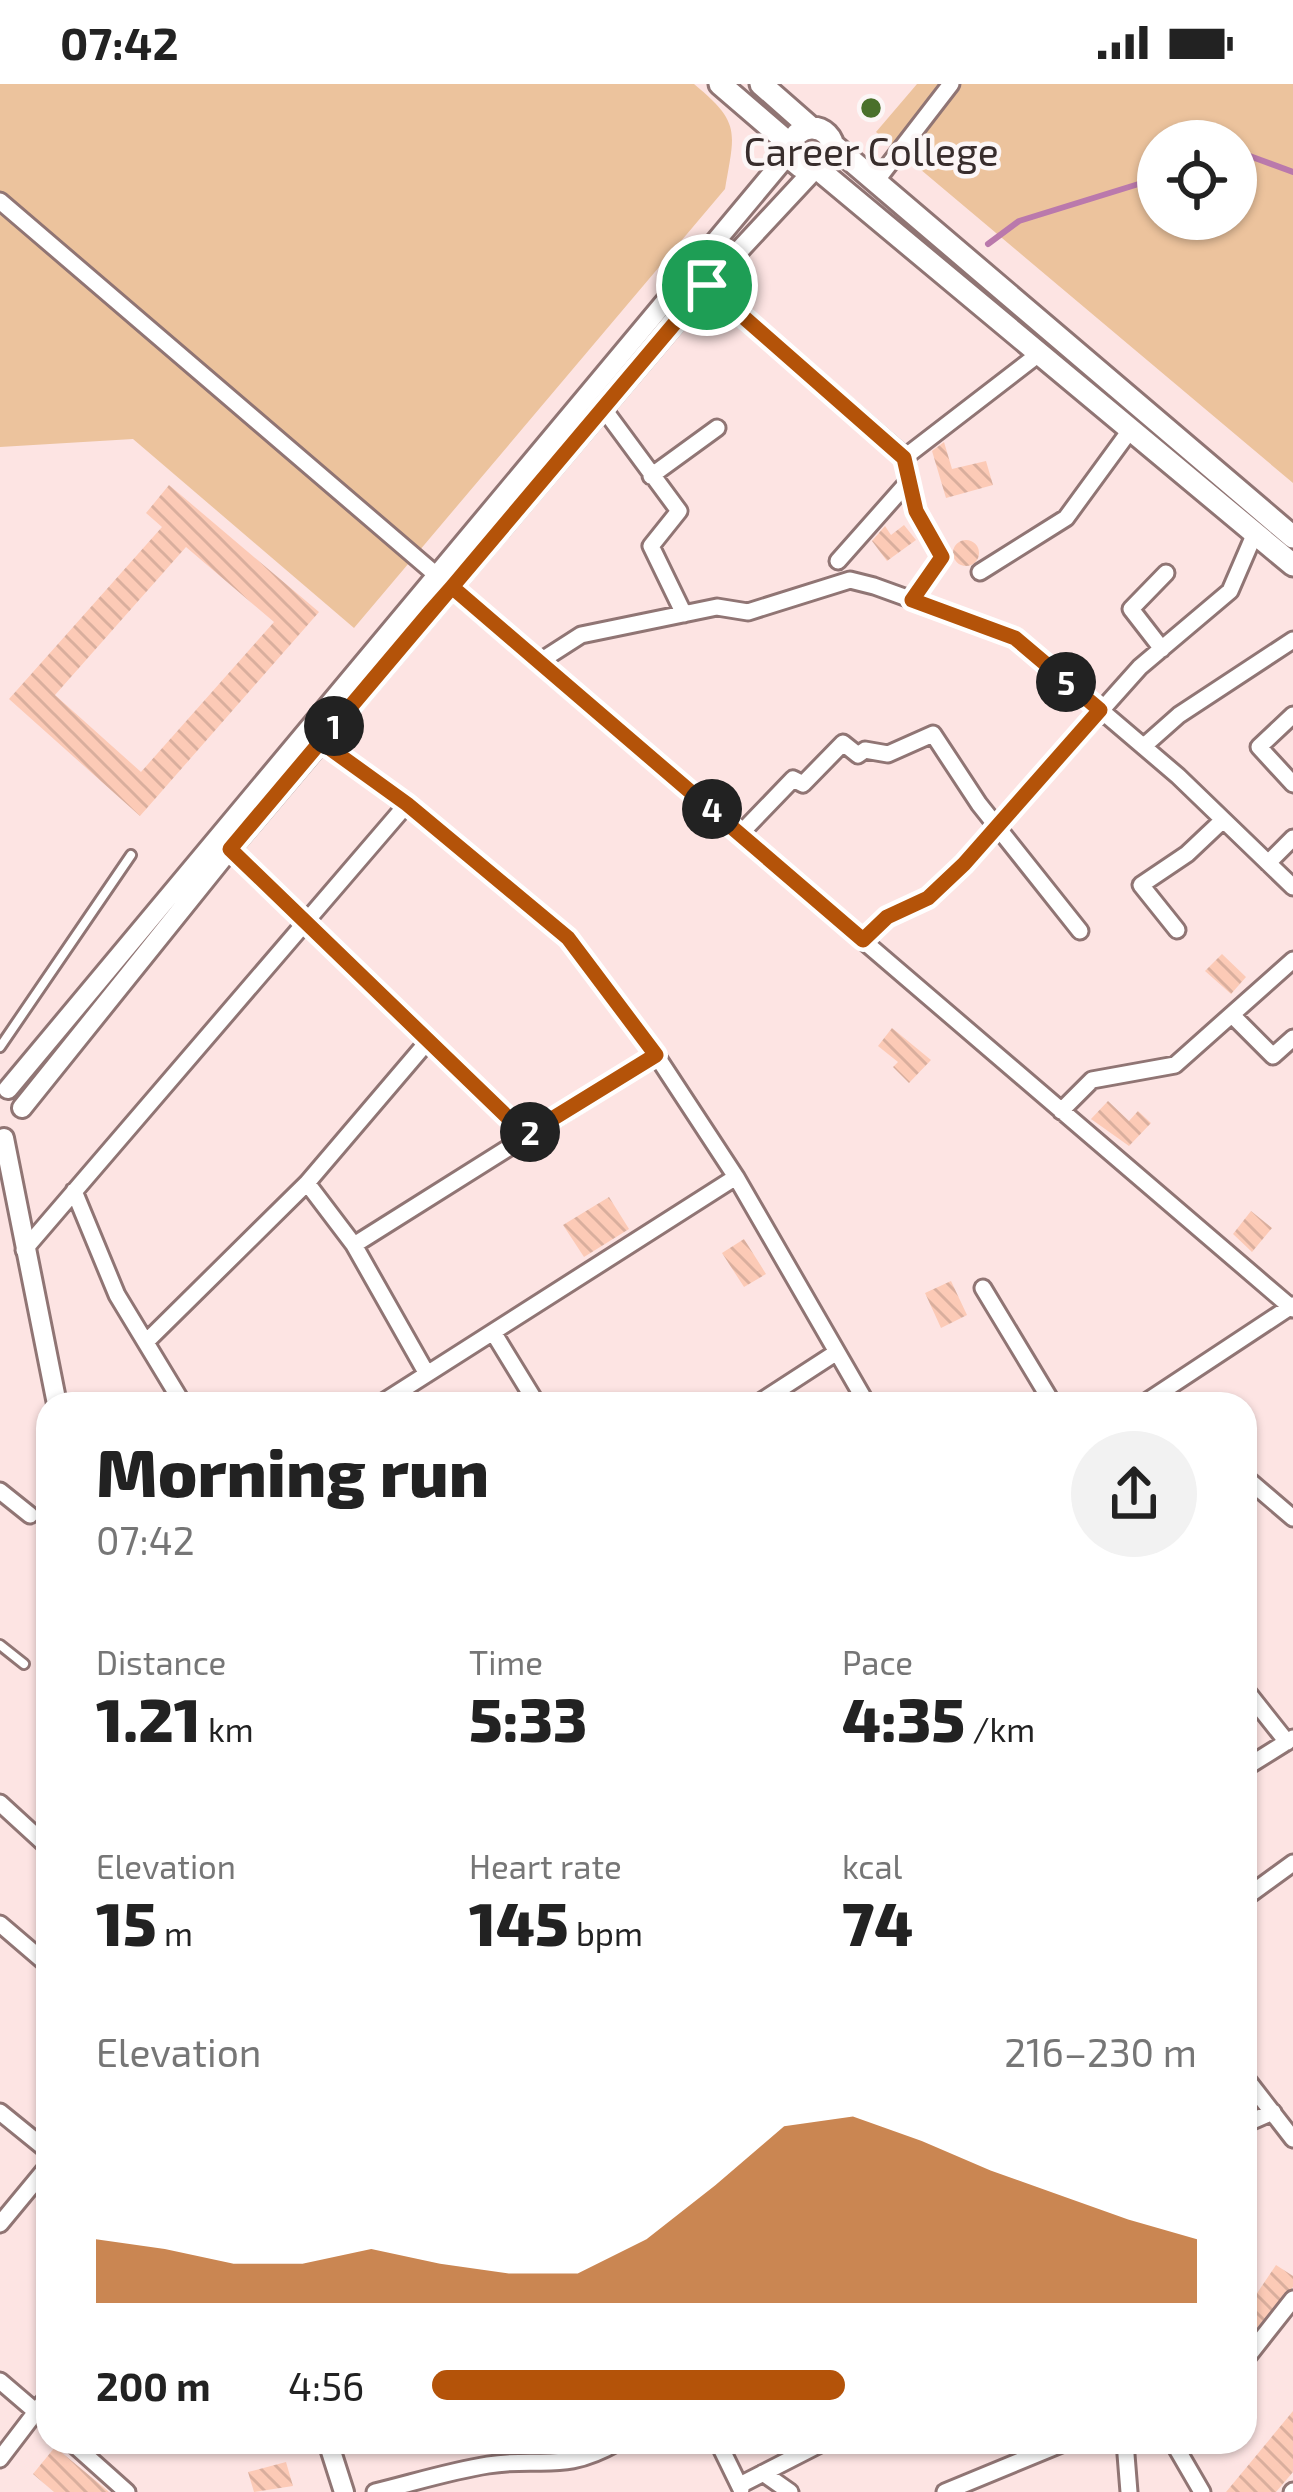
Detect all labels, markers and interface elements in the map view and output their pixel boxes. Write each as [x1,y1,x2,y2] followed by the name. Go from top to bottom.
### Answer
[60,15,179,69] text: 07:42
[858,95,884,121] marker: Career College
[1137,120,1257,240] map controls
[1137,120,1257,240] button: locate
[743,127,999,174] place label: Career College
[656,234,758,336] pin
[674,252,740,318] icon: arrive
[1036,652,1096,712] pin: 5
[1057,662,1075,702] text: 5
[304,696,364,756] pin: 1
[327,706,341,746] text: 1
[682,779,742,839] pin: 4
[701,789,723,829] text: 4
[500,1102,560,1162] pin: 2
[520,1112,540,1152] text: 2
[96,1431,489,1510] text: Morning run
[1071,1431,1197,1557] button: share
[96,1516,195,1563] text: 07:42
[96,1642,226,1682] text: Distance
[469,1642,543,1682] text: Time
[842,1642,913,1682] text: Pace
[96,1682,201,1754] text: 1.21
[469,1682,588,1754] text: 5:33
[842,1682,965,1754] text: 4:35
[201,1709,254,1749] text: km
[965,1709,1035,1749] text: /km
[96,1846,236,1886] text: Elevation
[469,1846,622,1886] text: Heart rate
[842,1846,902,1886] text: kcal
[96,1886,157,1958] text: 15
[469,1886,569,1958] text: 145
[842,1886,913,1958] text: 74
[157,1913,193,1953] text: m
[569,1913,643,1953] text: bpm
[96,2028,261,2075] text: Elevation
[1004,2028,1197,2075] text: 216–230 m
[96,2362,211,2409] text: 200 m
[288,2362,364,2409] text: 4:56

